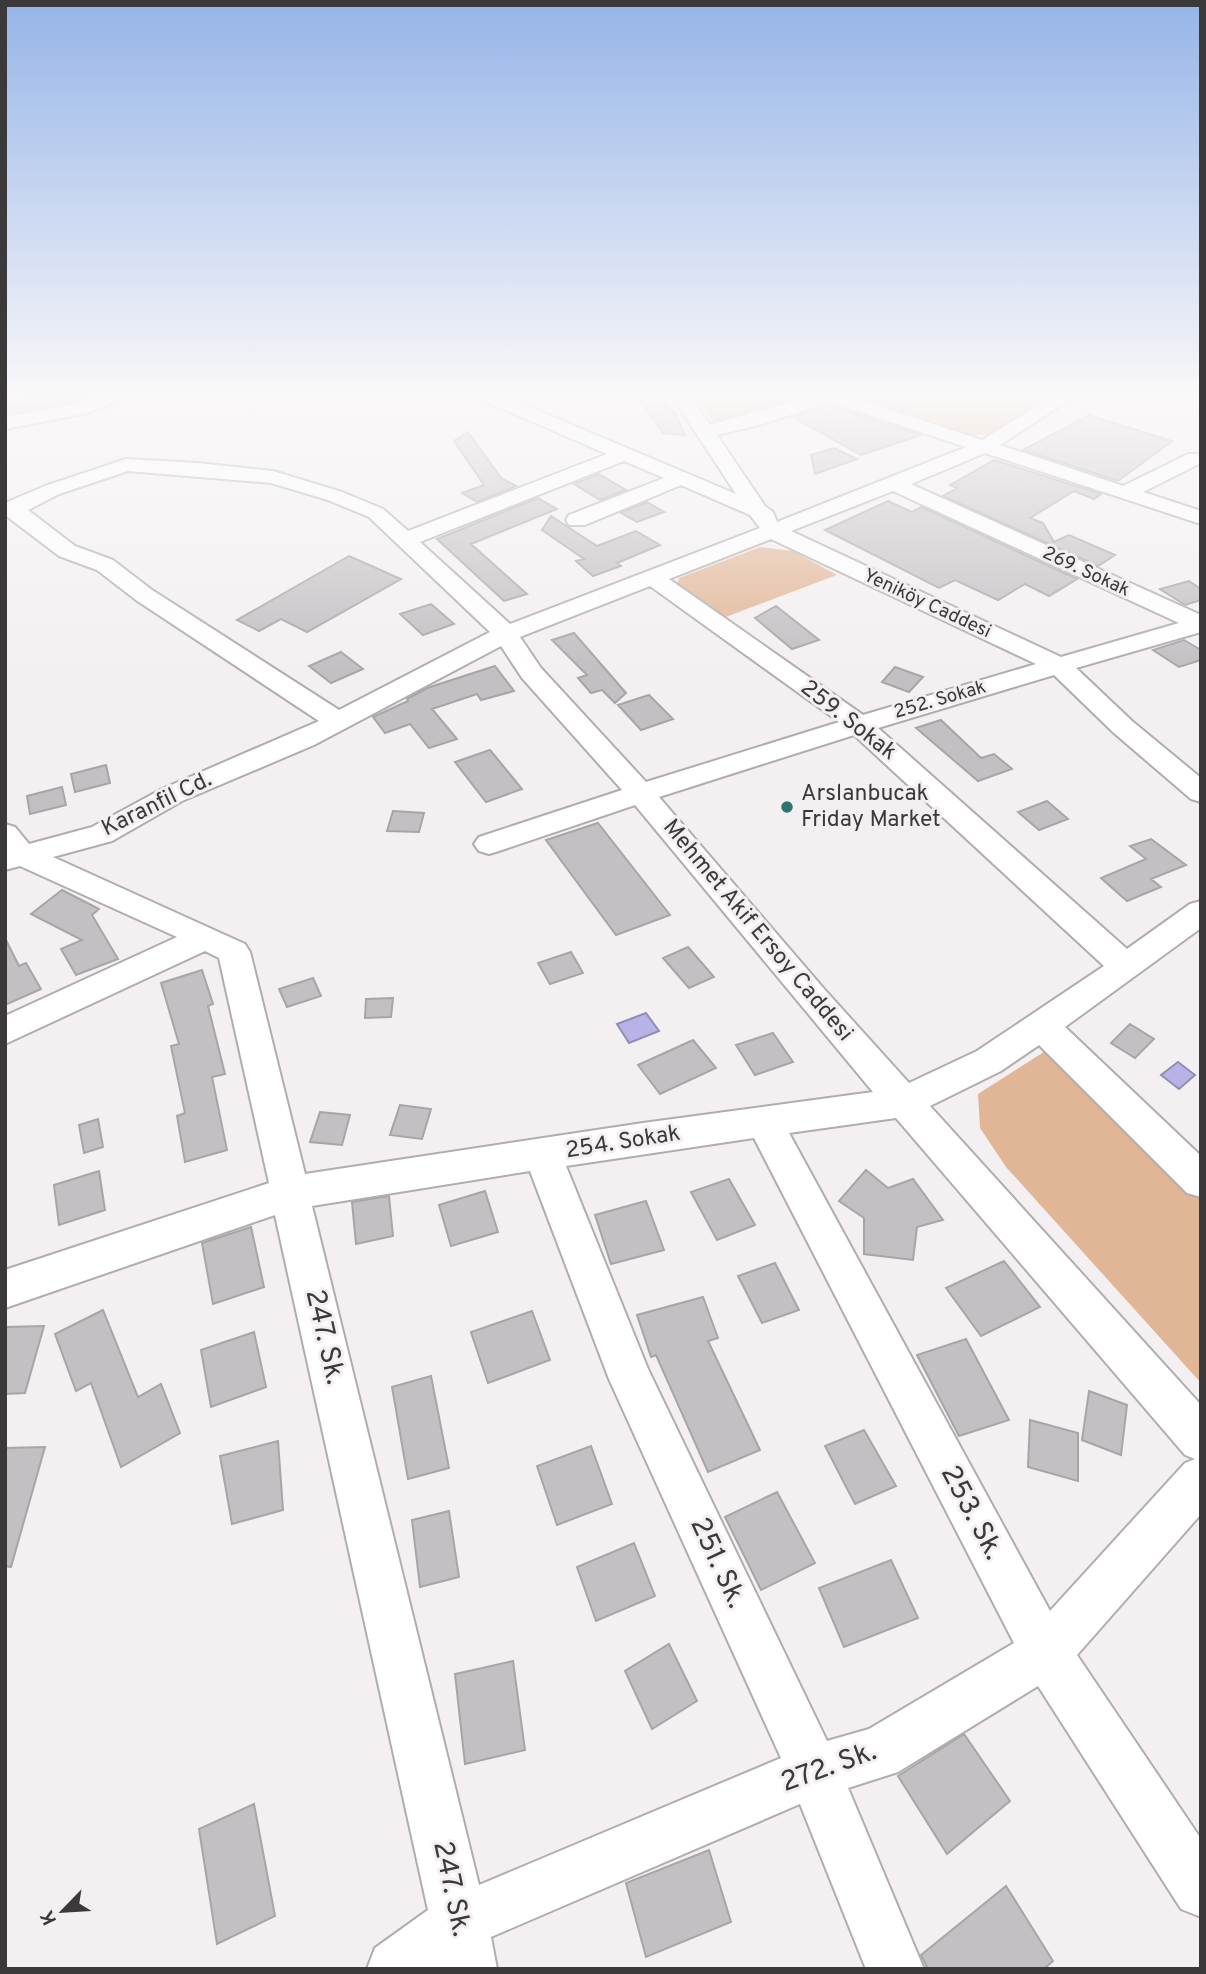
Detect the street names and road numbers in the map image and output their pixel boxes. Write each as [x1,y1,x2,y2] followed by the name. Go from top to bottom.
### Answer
[1038,541,1134,603] street label: 269. Sokak
[859,564,995,644] street label: Yeniköy Caddesi
[794,674,902,768] street label: 259. Sokak
[891,675,989,725] street label: 252. Sokak
[97,766,217,844] street label: Karanfil Cd.
[656,814,858,1048] street label: Mehmet Akif Ersoy Caddesi
[564,1120,682,1166] street label: 254. Sokak
[296,1286,352,1388] street label: 247. Sk.
[931,1459,1011,1567] street label: 253. Sk.
[680,1512,754,1614] street label: 251. Sk.
[776,1734,882,1802] street label: 272. Sk.
[423,1838,479,1940] street label: 247. Sk.

